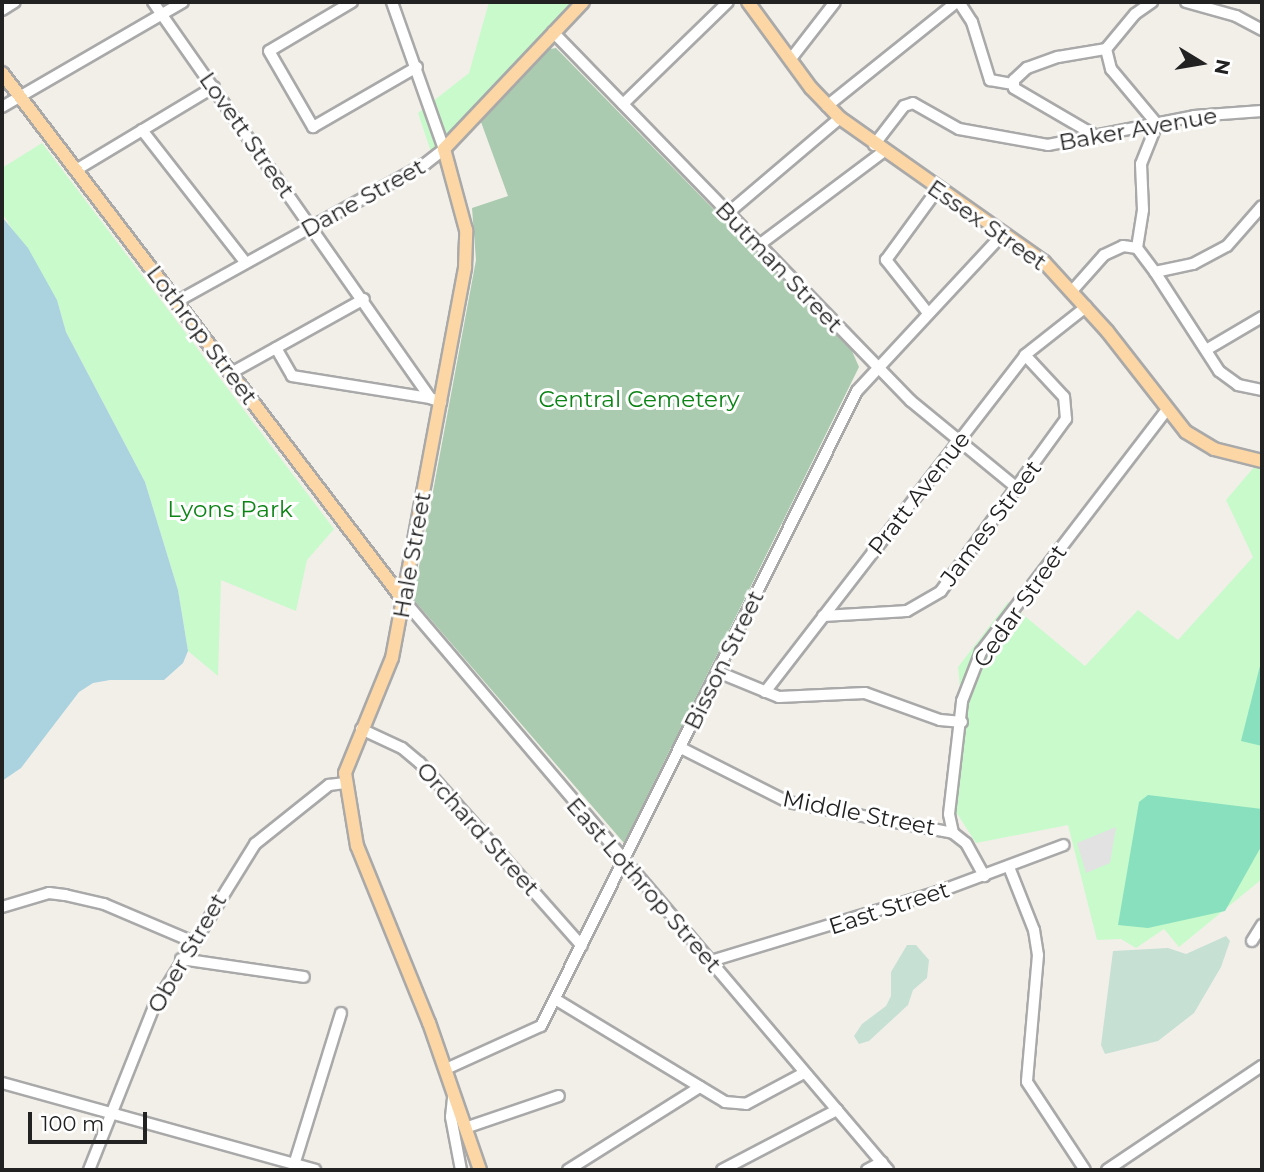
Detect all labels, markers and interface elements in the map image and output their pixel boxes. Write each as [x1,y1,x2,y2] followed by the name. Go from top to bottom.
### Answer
[1166,28,1236,98] north arrow
[1209,57,1235,77] text: N
[193,67,301,203] street label: Lovett Street
[1057,102,1219,156] street label: Baker Avenue
[296,153,430,243] street label: Dane Street
[922,174,1052,276] street label: Essex Street
[710,196,848,338] street label: Butman Street
[141,260,263,410] street label: Lothrop Street
[539,385,739,413] park label: Central Cemetery
[862,426,976,560] street label: Pratt Avenue
[935,455,1047,591] street label: James Street
[387,490,437,620] street label: Hale Street
[167,495,293,523] park label: Lyons Park
[968,539,1072,673] street label: Cedar Street
[678,586,770,734] street label: Bisson Street
[411,757,545,901] street label: Orchard Street
[780,785,938,841] street label: Middle Street
[561,792,727,978] street label: East Lothrop Street
[825,876,953,940] street label: East Street
[142,888,232,1018] street label: Ober Street
[32,1098,150,1142] scale bar
[41,1111,104,1136] text: 100 m

